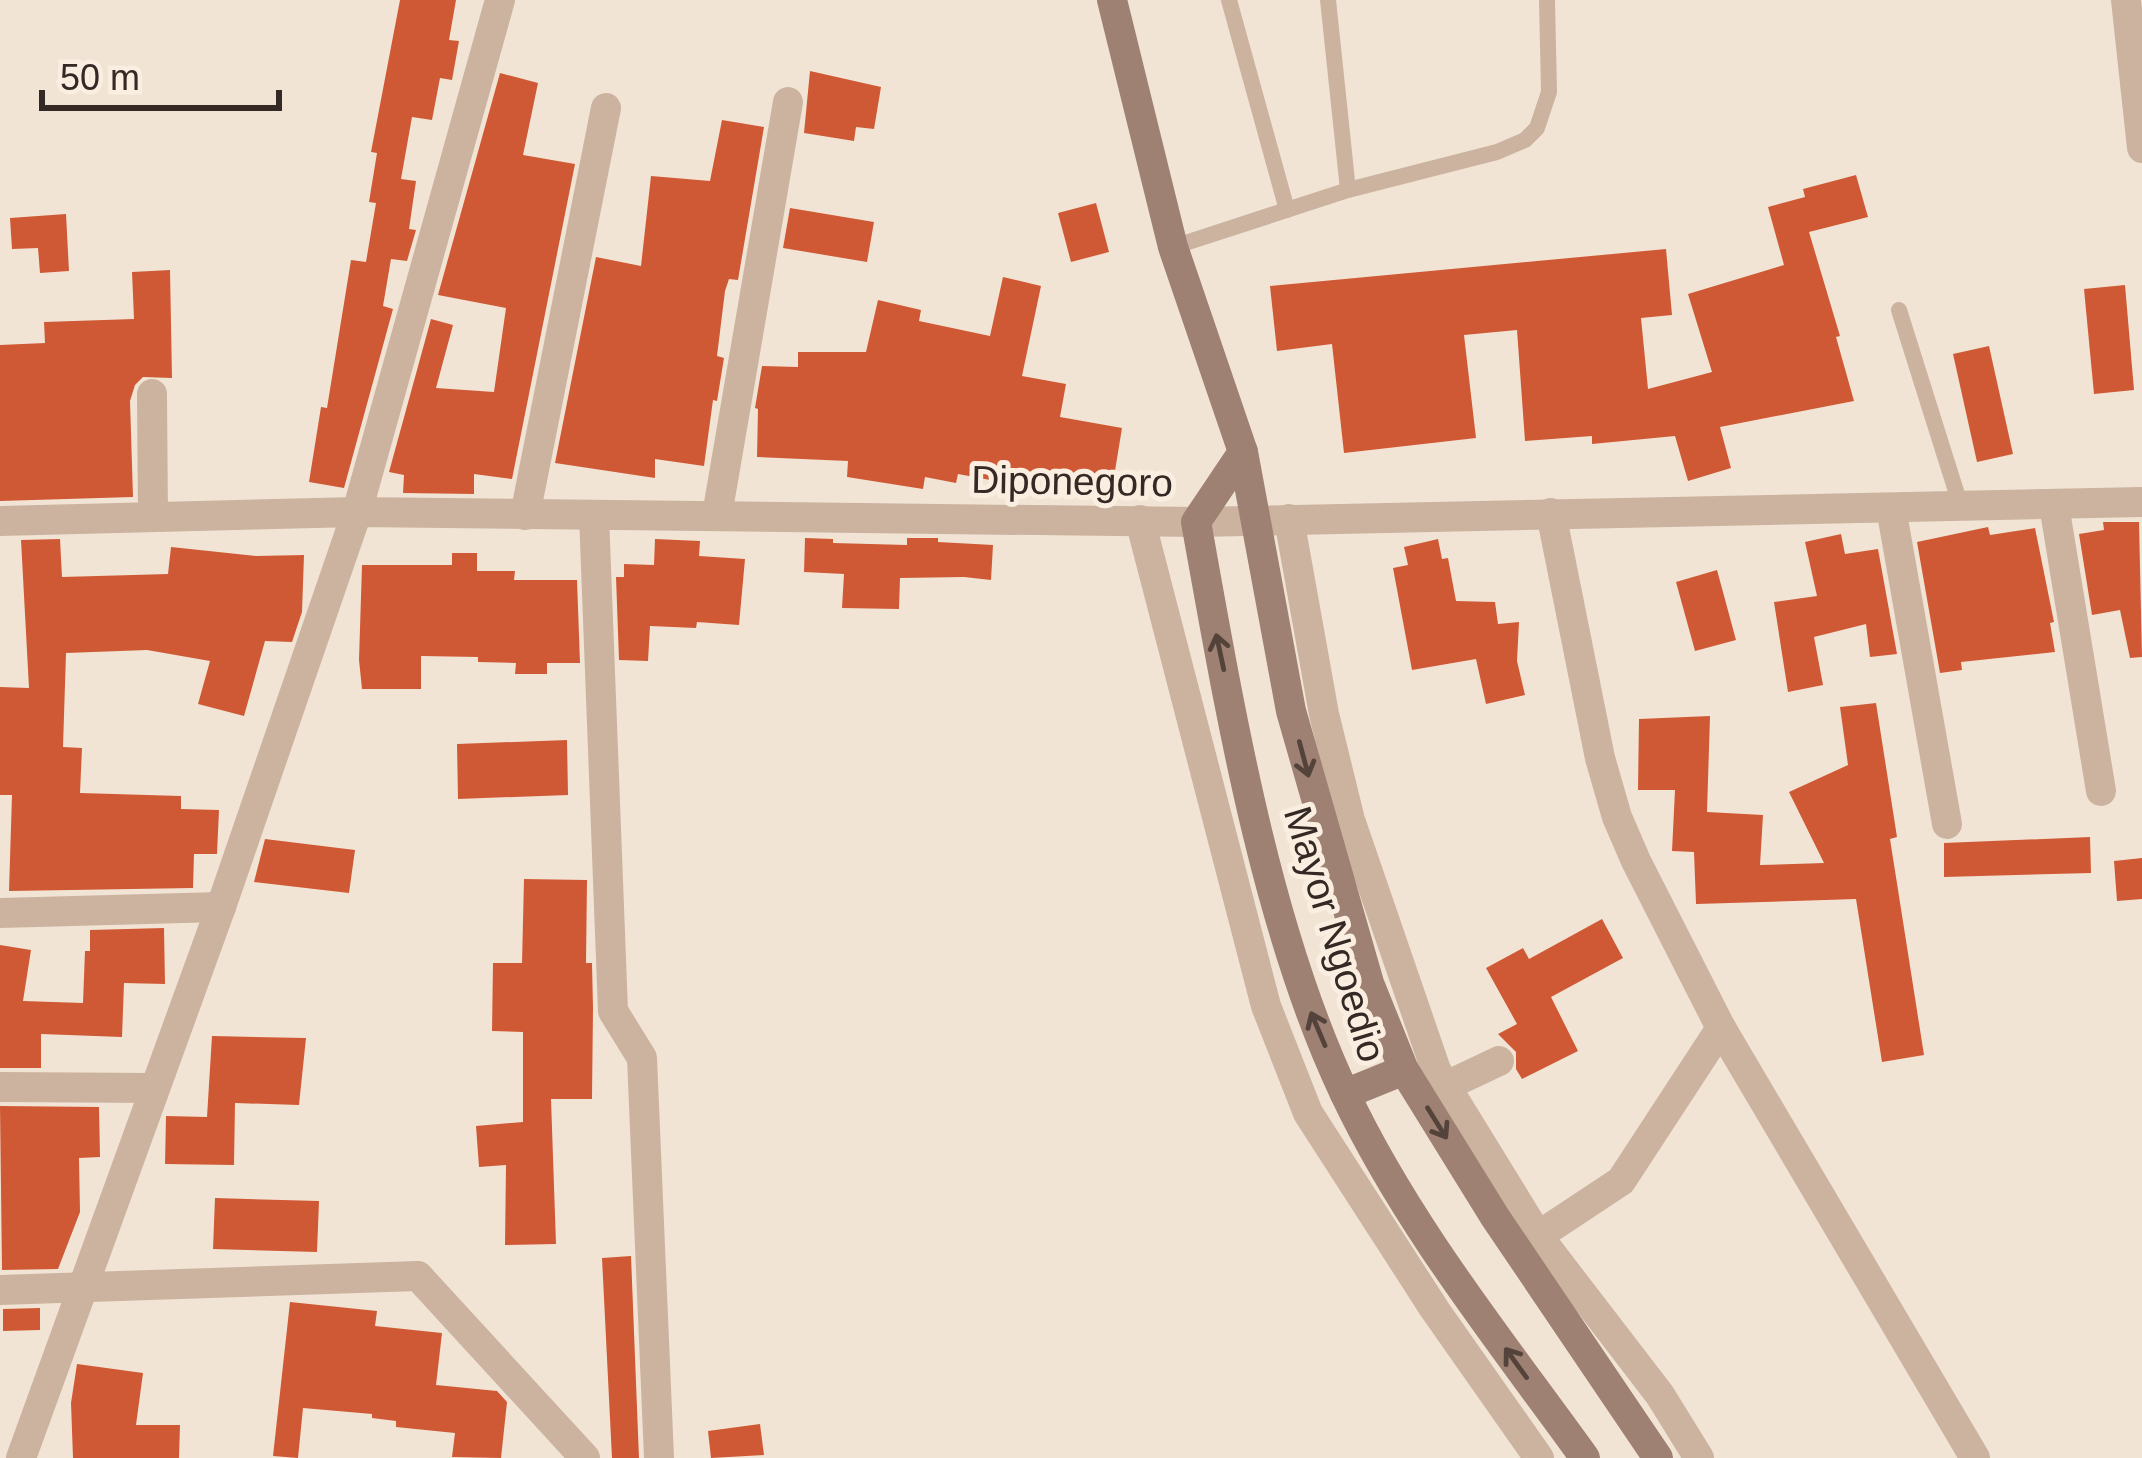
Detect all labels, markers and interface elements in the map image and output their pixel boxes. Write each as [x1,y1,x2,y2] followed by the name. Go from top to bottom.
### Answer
[42,36,279,110] scale bar
[60,57,140,98] text: 50 m
[971,458,1173,504] street label: Diponegoro
[1208,633,1231,671] one-way arrow
[1294,739,1316,777] one-way arrow
[1276,801,1394,1067] street label: Mayor Ngoedio
[1306,1011,1327,1048] one-way arrow
[1425,1105,1450,1139] one-way arrow
[1504,1347,1530,1380] one-way arrow

